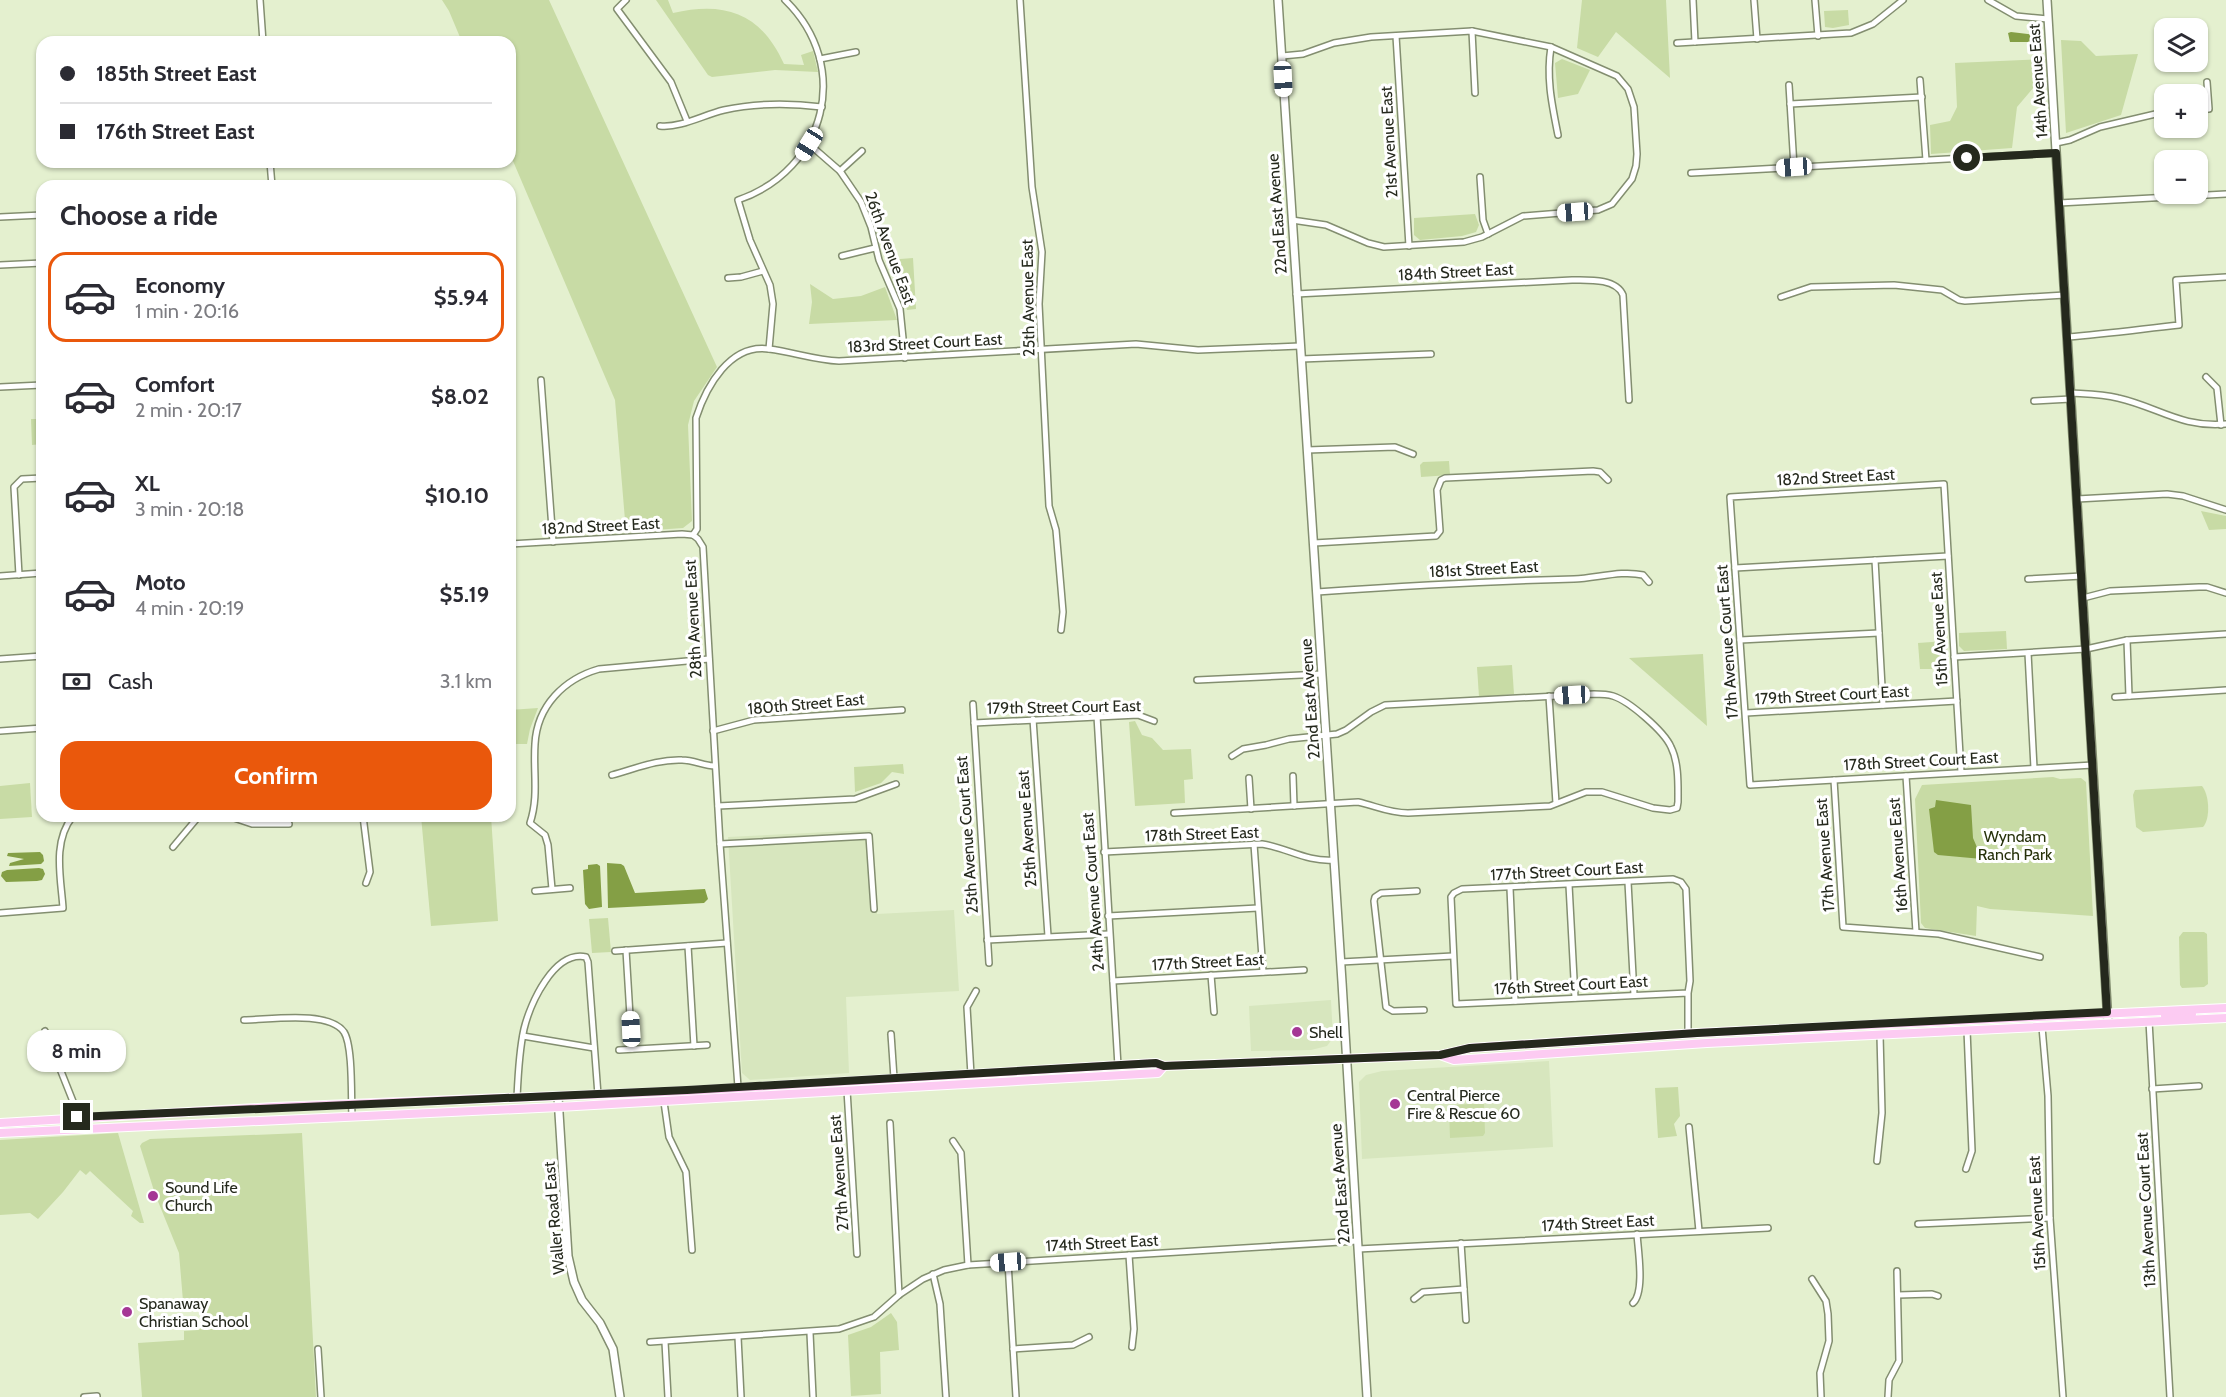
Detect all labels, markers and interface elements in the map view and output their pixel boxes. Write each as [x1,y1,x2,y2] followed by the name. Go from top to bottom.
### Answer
[2154,18,2208,204] map controls
[2154,18,2208,72] button: layers
[2024,22,2051,139] street label: 14th Avenue East
[96,60,257,87] text: 185th Street East
[1273,61,1293,97] car
[2154,84,2208,138] button: +
[1377,85,1401,198] street label: 21st Avenue East
[96,118,255,145] text: 176th Street East
[792,124,826,164] car
[1953,144,1980,171] route start
[2154,150,2208,204] button: −
[1263,153,1291,275] street label: 22nd East Avenue
[1775,157,1813,177] car
[861,189,919,307] street label: 26th Avenue East
[60,199,218,232] text: Choose a ride
[1556,202,1594,222] car
[1017,238,1039,357] street label: 25th Avenue East
[1398,259,1515,284] street label: 184th Street East
[63,270,117,324] icon: car
[135,272,225,299] text: Economy
[434,284,489,311] text: $5.94
[135,299,239,323] text: 1 min · 20:16
[847,329,1004,357] street label: 183rd Street Court East
[63,369,117,423] icon: car
[135,371,214,398] text: Comfort
[431,383,489,410] text: $8.02
[135,398,242,422] text: 2 min · 20:17
[1777,464,1896,490] street label: 182nd Street East
[63,468,117,522] icon: car
[135,470,160,497] text: XL
[425,482,489,509] text: $10.10
[135,497,244,521] text: 3 min · 20:18
[542,513,661,539] street label: 182nd Street East
[1429,557,1540,581] street label: 181st Street East
[680,559,706,679] street label: 28th Avenue East
[1712,564,1742,720] street label: 17th Avenue Court East
[63,567,117,621] icon: car
[135,569,186,596] text: Moto
[1926,571,1951,687] street label: 15th Avenue East
[439,581,489,608] text: $5.19
[135,596,244,620] text: 4 min · 20:19
[1296,638,1324,760] street label: 22nd East Avenue
[60,665,93,698] icon: cash
[108,668,153,695] text: Cash
[440,669,492,693] text: 3.1 km
[1755,681,1910,709] street label: 179th Street Court East
[1554,685,1590,705] car
[747,689,866,719] street label: 180th Street East
[987,696,1142,718] street label: 179th Street Court East
[60,741,492,810] button: Confirm
[1843,747,1999,775] street label: 178th Street Court East
[952,755,982,915] street label: 25th Avenue Court East
[1013,769,1041,888] street label: 25th Avenue East
[1884,796,1911,913] street label: 16th Avenue East
[1812,797,1838,912] street label: 17th Avenue East
[1078,811,1108,972] street label: 24th Avenue Court East
[1145,822,1260,845] street label: 178th Street East
[1978,827,2053,864] park label: Wyndam Ranch Park
[1490,857,1645,884] street label: 177th Street Court East
[1151,950,1265,974] street label: 177th Street East
[1494,971,1649,999] street label: 176th Street Court East
[621,1011,641,1047] car
[1309,1023,1343,1042] place label: Shell
[1290,1025,1304,1039] marker: Shell
[28,1030,127,1072] callout: 8 min
[52,1039,101,1063] text: 8 min
[1407,1086,1521,1123] place label: Central Pierce Fire & Rescue 60
[1388,1097,1402,1111] marker: Central Pierce Fire & Rescue 60
[63,1103,90,1130] route end
[825,1113,853,1232] street label: 27th Avenue East
[1326,1123,1354,1245] street label: 22nd East Avenue
[2132,1131,2160,1288] street label: 13th Avenue Court East
[2024,1155,2049,1271] street label: 15th Avenue East
[540,1160,568,1275] street label: Waller Road East
[165,1178,238,1215] place label: Sound Life Church
[146,1189,160,1203] marker: Sound Life Church
[1541,1211,1655,1235] street label: 174th Street East
[1045,1231,1159,1255] street label: 174th Street East
[989,1252,1027,1272] car
[139,1294,248,1331] place label: Spanaway Christian School
[120,1305,134,1319] marker: Spanaway Christian School

